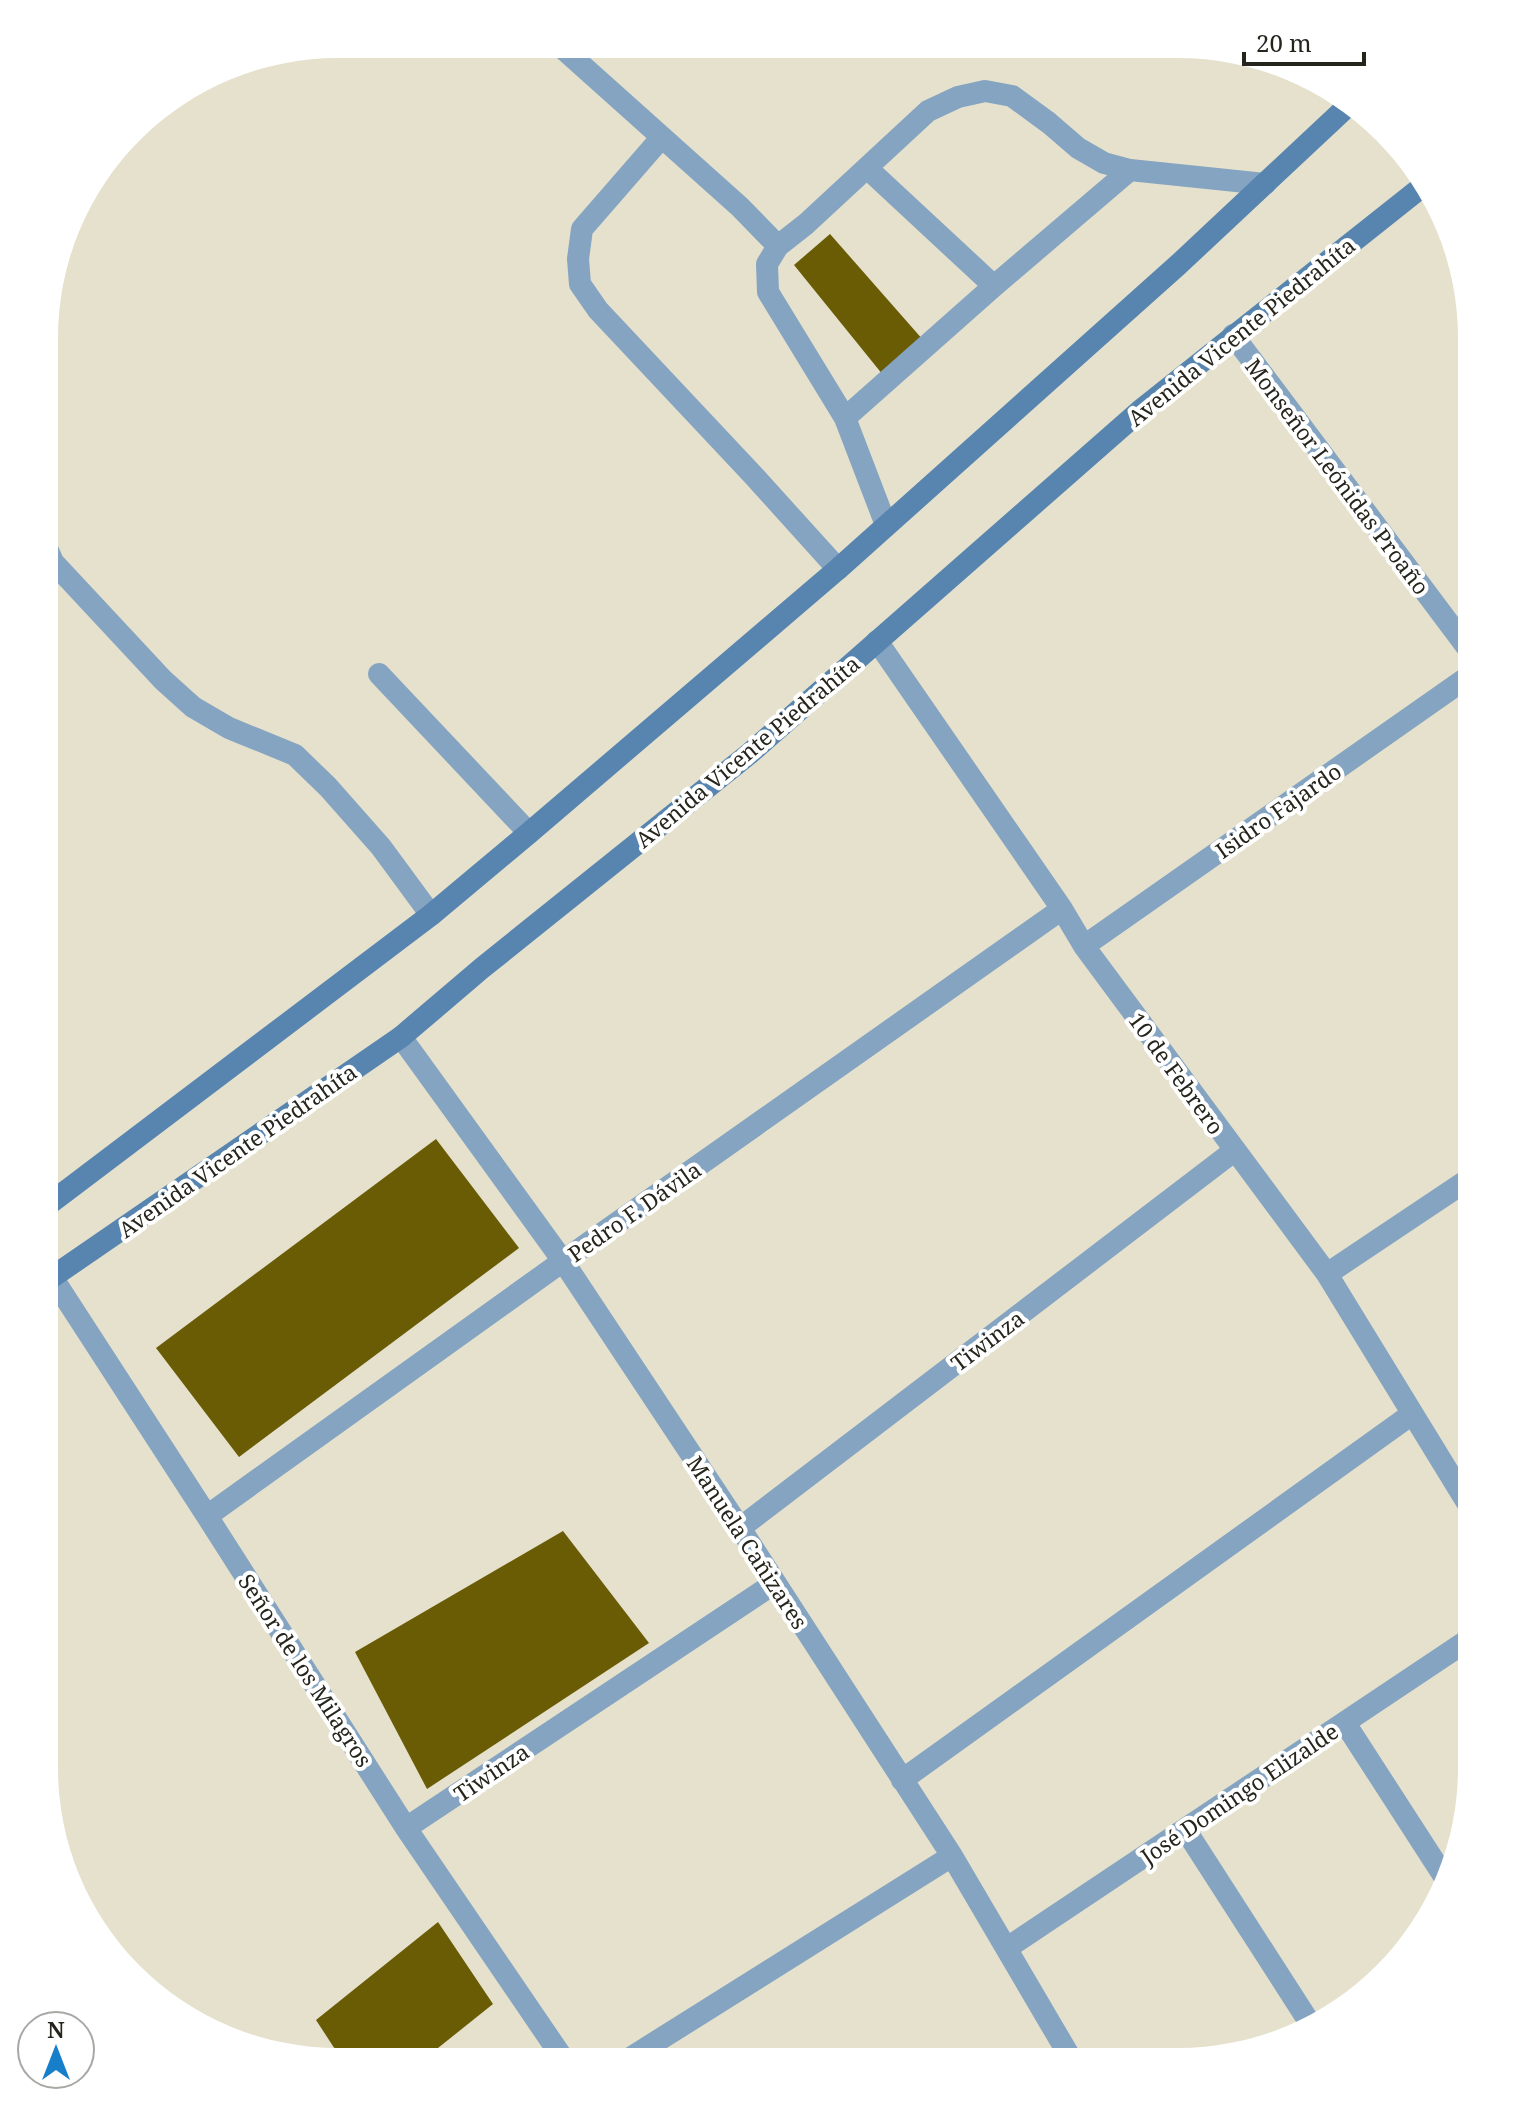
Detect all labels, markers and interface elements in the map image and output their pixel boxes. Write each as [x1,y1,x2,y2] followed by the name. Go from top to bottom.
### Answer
[1244,16,1364,66] scale bar
[1256,26,1312,59] text: 20 m
[1121,230,1361,432] street label: Avenida Vicente Piedrahíta
[1239,352,1437,600] street label: Monseñor Leónidas Proaño
[628,648,866,854] street label: Avenida Vicente Piedrahíta
[1209,755,1347,865] street label: Isidro Fajardo
[1123,1006,1231,1140] street label: 10 de Febrero
[112,1056,362,1244] street label: Avenida Vicente Piedrahíta
[561,1154,707,1268] street label: Pedro F. Dávila
[944,1303,1030,1377] street label: Tiwinza
[681,1450,815,1634] street label: Manuela Cañizares
[232,1568,380,1772] street label: Señor de los Milagros
[1134,1716,1344,1871] street label: José Domingo Elizalde
[448,1736,534,1808] street label: Tiwinza
[16,2010,96,2090] north arrow
[47,2014,65,2044] text: N

